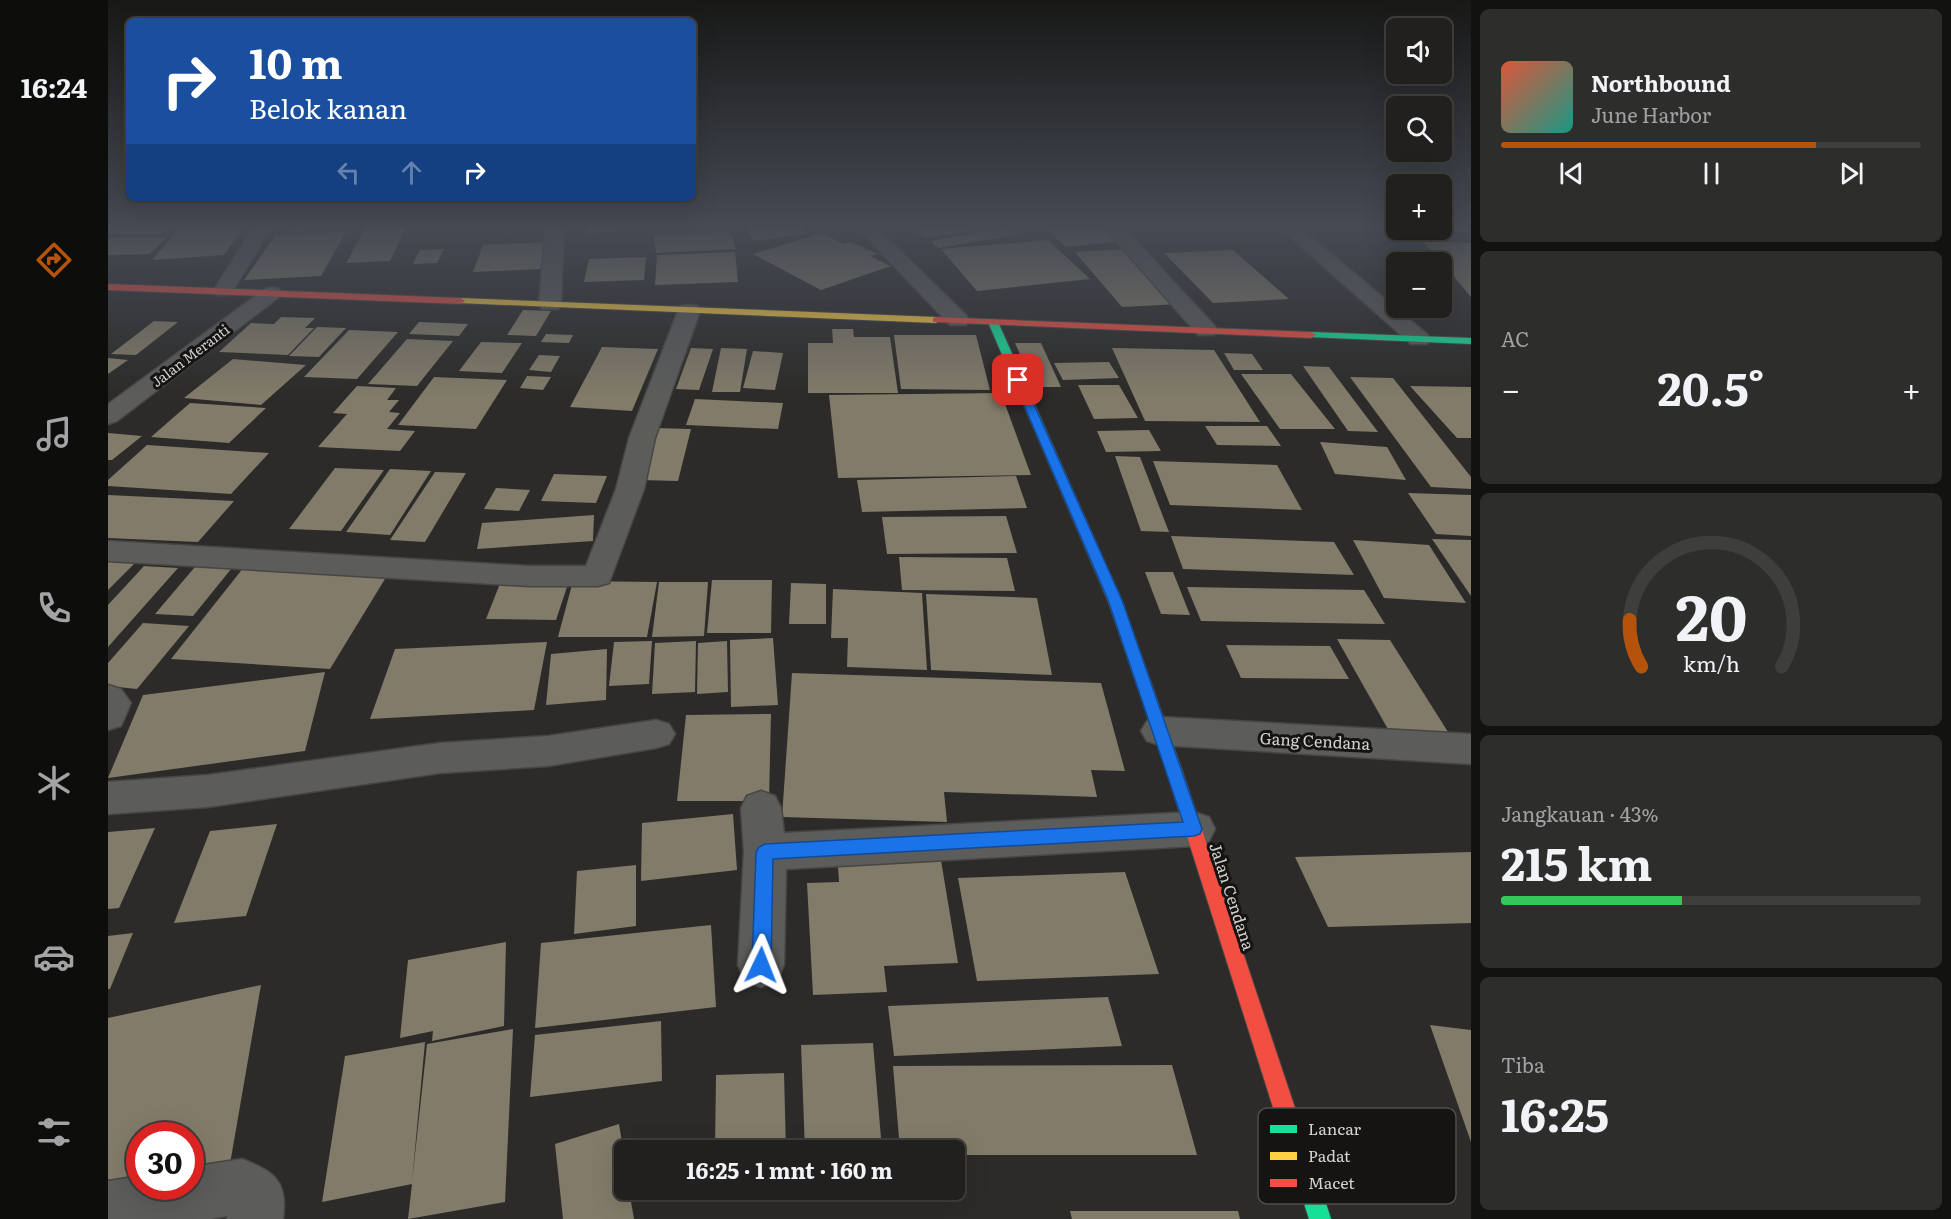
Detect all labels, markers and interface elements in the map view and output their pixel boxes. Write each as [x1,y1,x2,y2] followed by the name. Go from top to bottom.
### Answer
[1386,18,1452,318] map controls
[1386,18,1452,84] button: sound
[249,30,343,92] text: 10 m
[150,42,228,120] icon: right
[21,66,87,106] text: 16:24
[1591,66,1731,99] text: Northbound
[249,87,407,127] text: Belok kanan
[1386,96,1452,162] button: search
[1591,99,1711,129] text: June Harbor
[332,156,365,189] icon: left
[395,156,428,189] icon: ahead
[458,156,491,189] icon: right
[1555,157,1588,190] icon: previous
[1695,157,1728,190] icon: pause
[1835,157,1868,190] icon: next
[1386,174,1452,240] button: +
[33,239,75,281] icon: directions
[1386,252,1452,318] button: −
[147,319,233,391] street label: Jalan Meranti
[1501,323,1529,353] text: AC
[1657,353,1765,420] text: 20.5°
[992,354,1043,405] pin
[1001,363,1034,396] icon: arrive
[1501,363,1520,412] text: −
[1902,363,1921,412] text: +
[33,413,75,455] icon: music
[1675,568,1747,660] text: 20
[33,587,75,629] icon: phone
[1682,647,1740,679] text: km/h
[1259,725,1371,755] street label: Gang Cendana
[33,762,75,804] icon: climate
[1501,798,1659,828] text: Jangkauan · 43%
[1501,828,1652,895] text: 215 km
[1204,839,1262,953] street label: Jalan Cendana
[729,933,793,997] position arrow
[33,936,75,978] icon: car
[1501,1049,1545,1079] text: Tiba
[1501,1079,1609,1146] text: 16:25
[1258,1108,1456,1204] legend
[33,1111,75,1153] icon: filters
[1308,1116,1362,1140] text: Lancar
[126,1122,204,1200] speed limit sign: 30
[1308,1143,1351,1167] text: Padat
[686,1153,893,1186] text: 16:25 · 1 mnt · 160 m
[1308,1170,1355,1194] text: Macet

